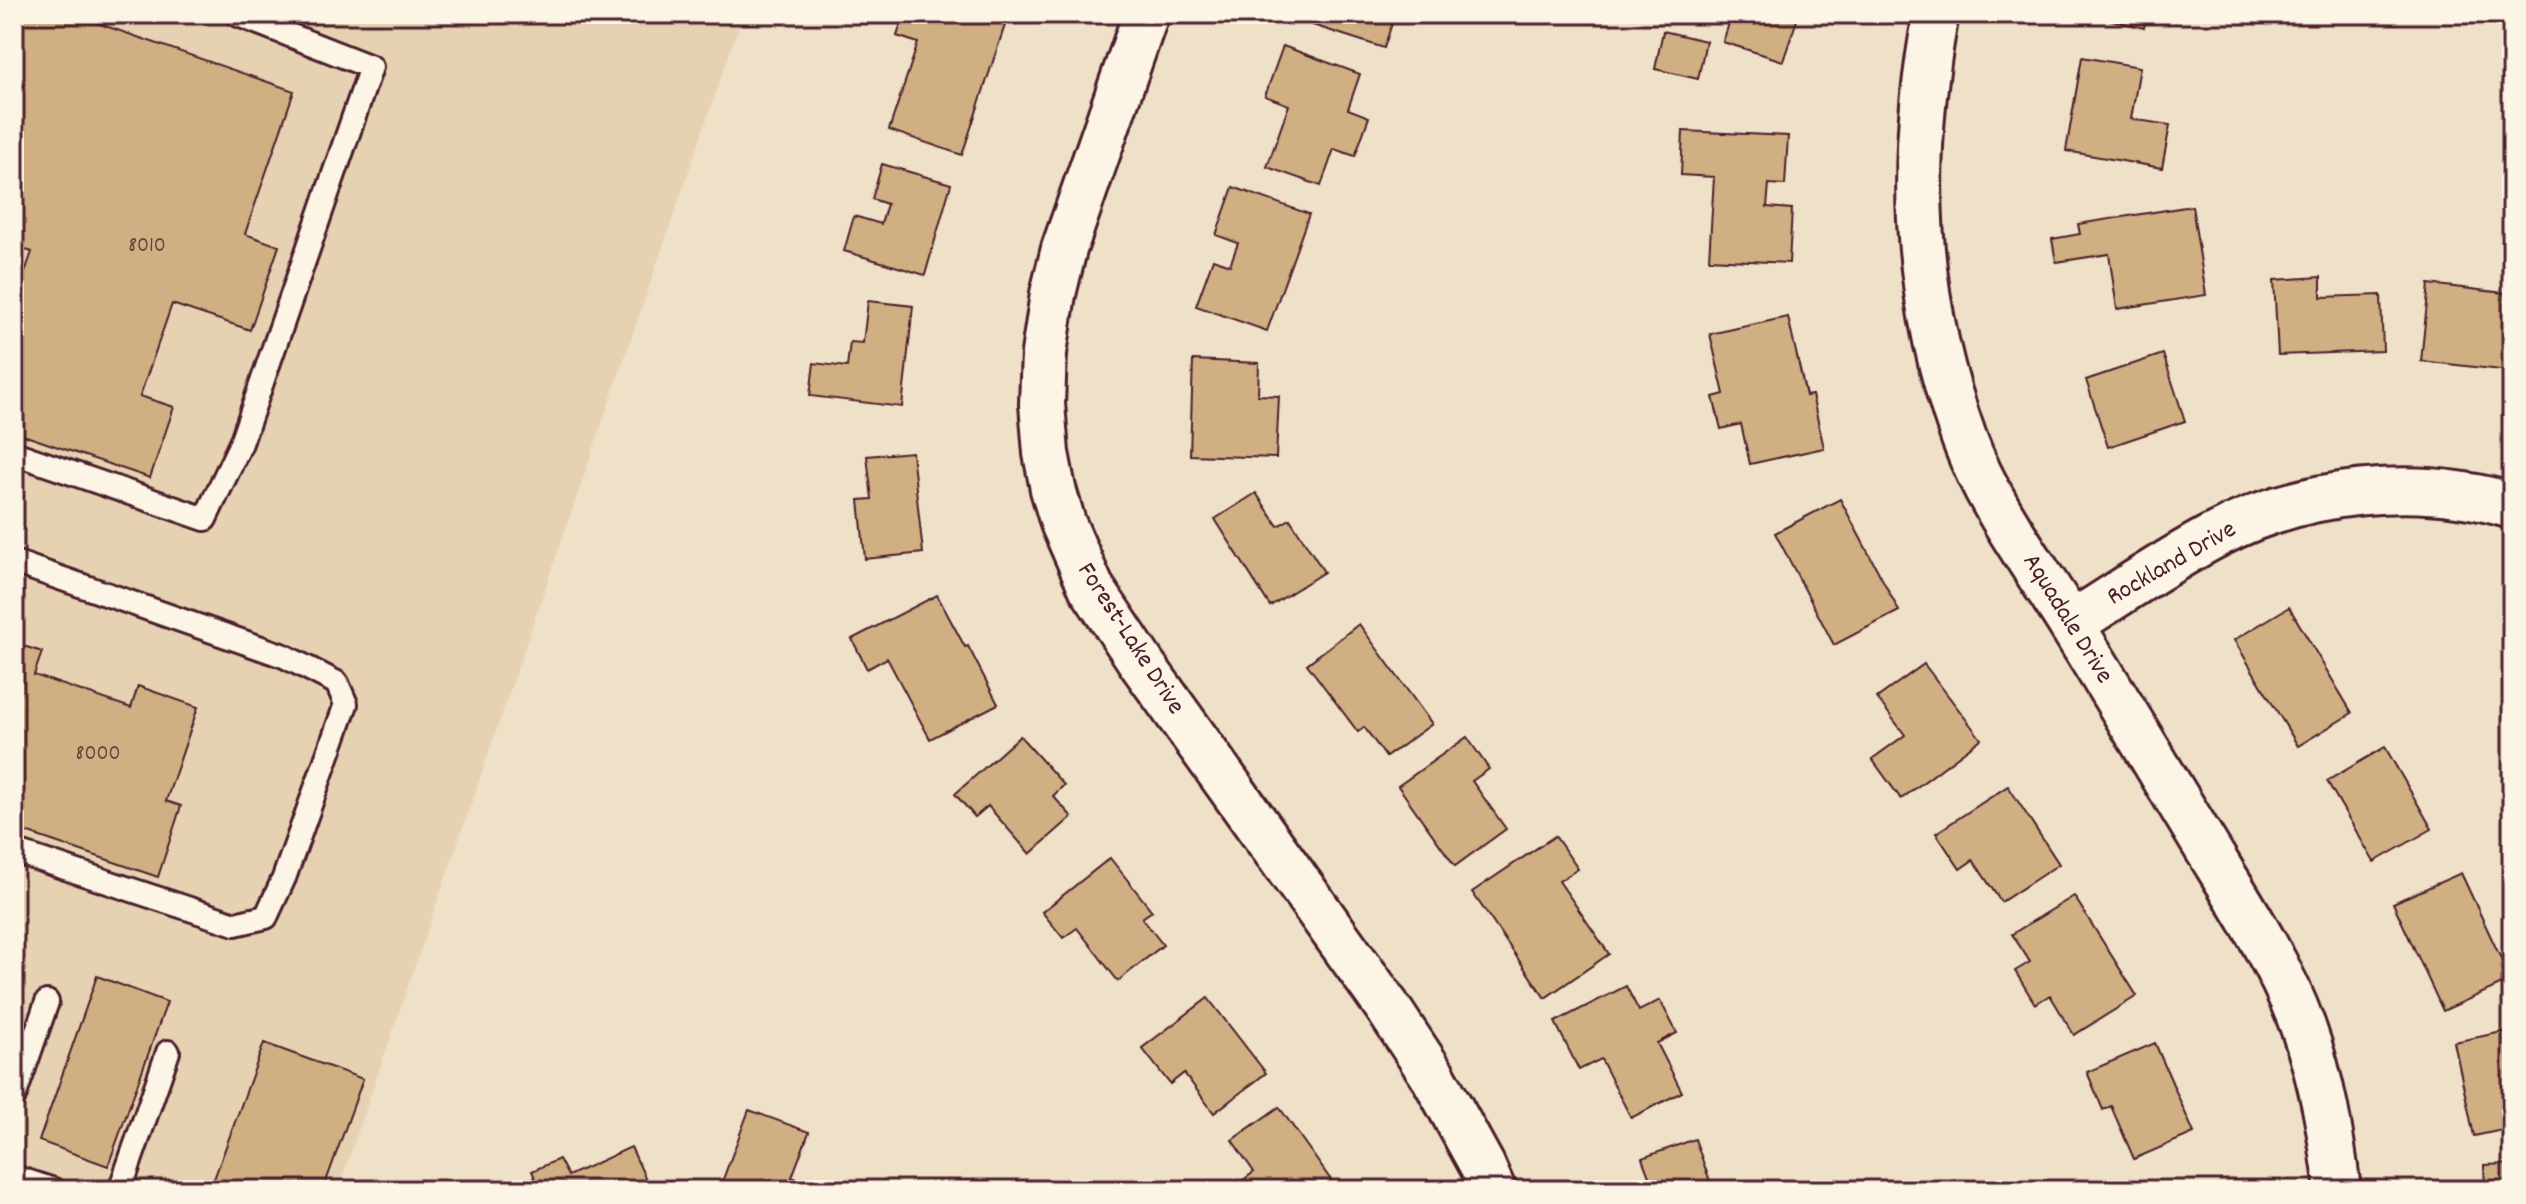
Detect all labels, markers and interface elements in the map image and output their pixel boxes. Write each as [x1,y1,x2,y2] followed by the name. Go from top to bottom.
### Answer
[128,231,166,262] house number: 8010
[2100,512,2244,616] street label: Rockland Drive
[2012,547,2122,691] street label: Aquadale Drive
[1067,556,1193,722] street label: Forest-Lake Drive
[76,739,120,770] house number: 8000

